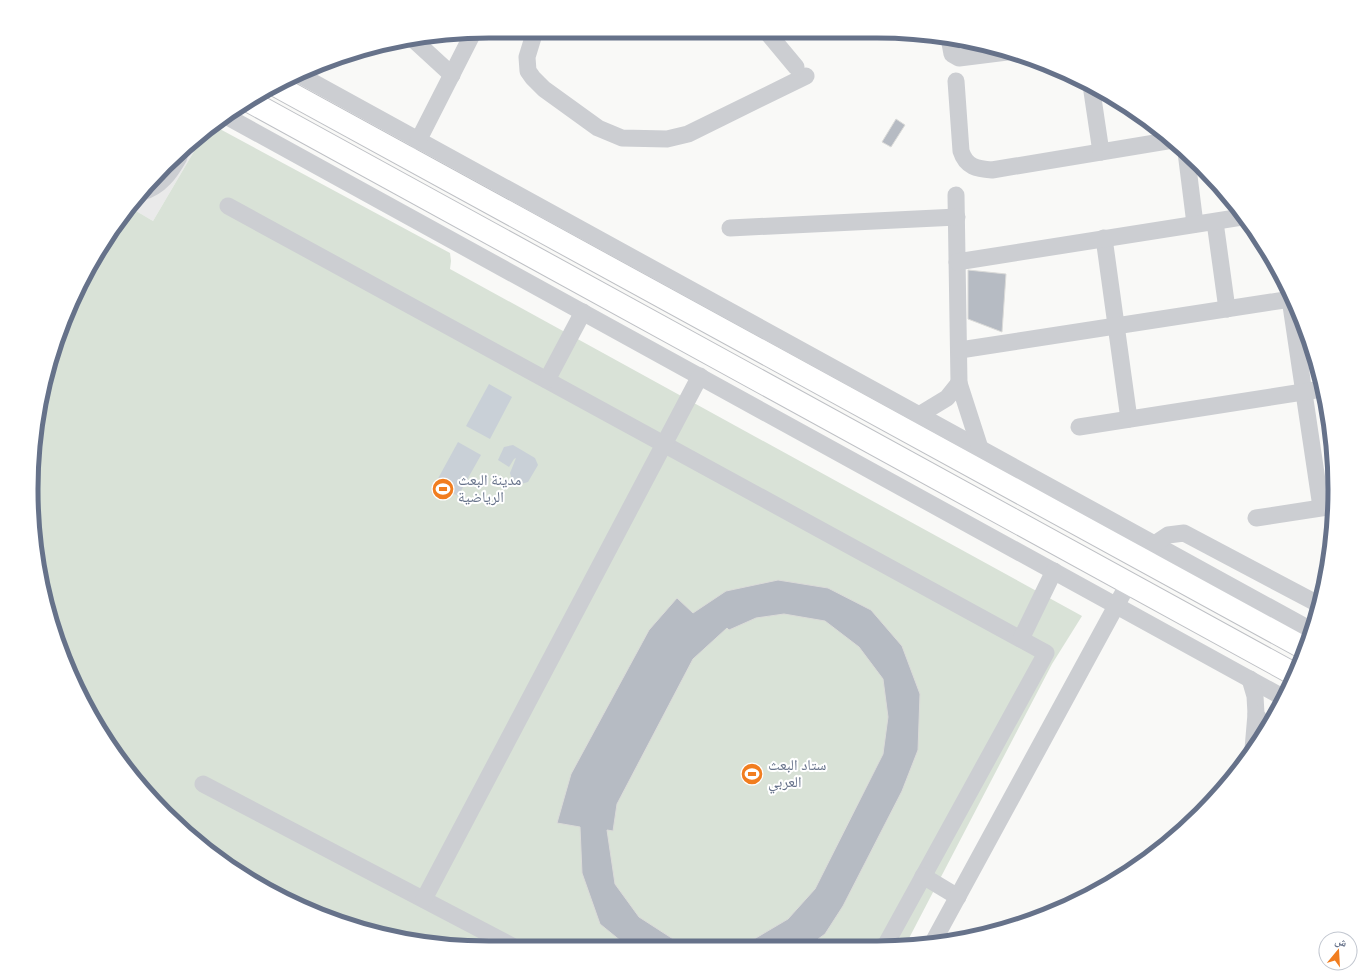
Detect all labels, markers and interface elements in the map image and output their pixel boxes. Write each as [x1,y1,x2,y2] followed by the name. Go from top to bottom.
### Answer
[458,471,522,506] place label: مدينة البعث الرياضية
[430,476,456,502] sports icon: مدينة البعث الرياضية
[768,756,827,794] place label: ستاد البعث العربي
[739,761,765,787] sports icon: ستاد البعث العربي
[1318,931,1358,971] north arrow
[1333,934,1349,951] text: ش

